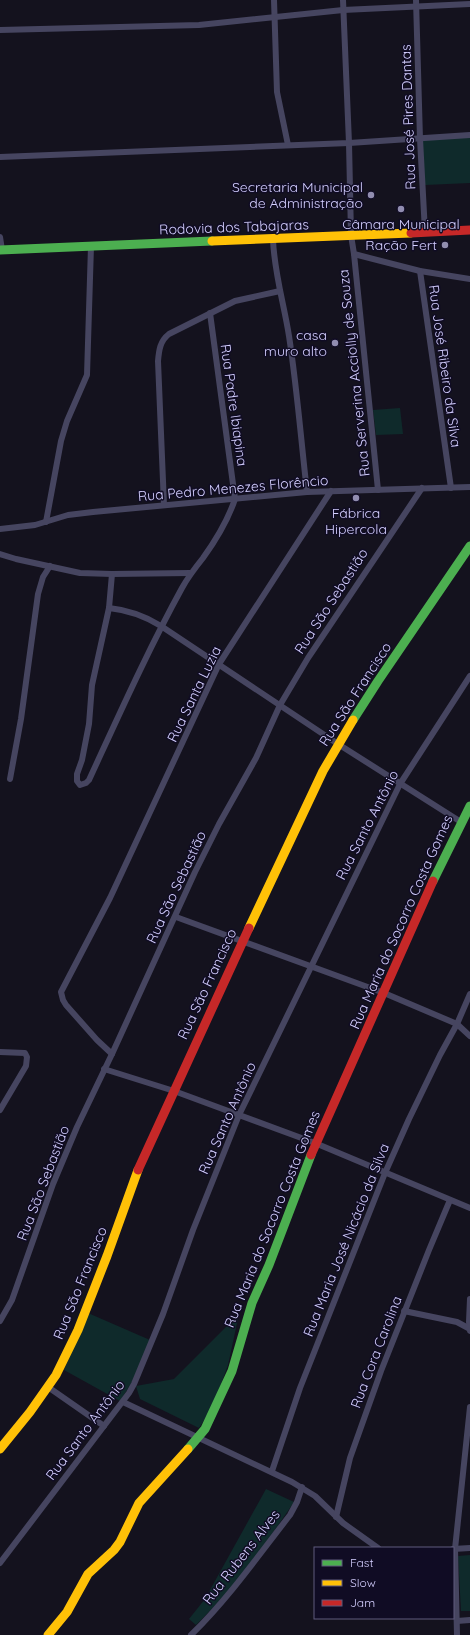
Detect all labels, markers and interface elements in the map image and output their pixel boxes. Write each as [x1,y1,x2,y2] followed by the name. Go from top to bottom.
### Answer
[396,44,420,190] street label: Rua José Pires Dantas
[232,178,363,212] place label: Secretaria Municipal de Administração
[366,190,376,200] marker: Secretaria Municipal de Administração
[396,204,406,214] marker: Câmara Municipal
[159,215,309,239] street label: Rodovia dos Tabajaras
[342,215,460,233] place label: Câmara Municipal
[365,236,437,254] place label: Ração Fert
[440,240,450,250] marker: Ração Fert
[334,269,374,477] street label: Rua Serverina Acciolly de Souza
[425,284,465,448] street label: Rua José Ribeiro da Silva
[264,326,327,360] place label: casa muro alto
[330,338,340,348] marker: casa muro alto
[217,343,251,467] street label: Rua Padre Ibiapina
[137,471,329,505] street label: Rua Pedro Menezes Florêncio
[351,493,361,503] marker: Fábrica Hipercola
[325,504,387,538] place label: Fábrica Hipercola
[290,545,372,657] street label: Rua São Sebastião
[315,639,395,749] street label: Rua São Francisco
[163,643,225,745] street label: Rua Santa Luzia
[332,767,402,883] street label: Rua Santo Antônio
[346,812,456,1032] street label: Rua Maria do Socorro Costa Gomes
[142,828,210,946] street label: Rua São Sebastião
[173,926,241,1042] street label: Rua São Francisco
[194,1059,260,1177] street label: Rua Santo Antônio
[220,1108,324,1330] street label: Rua Maria do Socorro Costa Gomes
[13,1123,73,1243] street label: Rua São Sebastião
[299,1141,393,1339] street label: Rua Maria José Nicácio da Silva
[49,1224,111,1342] street label: Rua São Francisco
[346,1293,406,1411] street label: Rua Cora Carolina
[41,1376,129,1484] street label: Rua Santo Antônio
[198,1506,284,1608] street label: Rua Rubens Alves
[314,1547,454,1619] legend
[350,1555,374,1570] text: Fast
[350,1575,376,1590] text: Slow
[350,1595,375,1610] text: Jam

